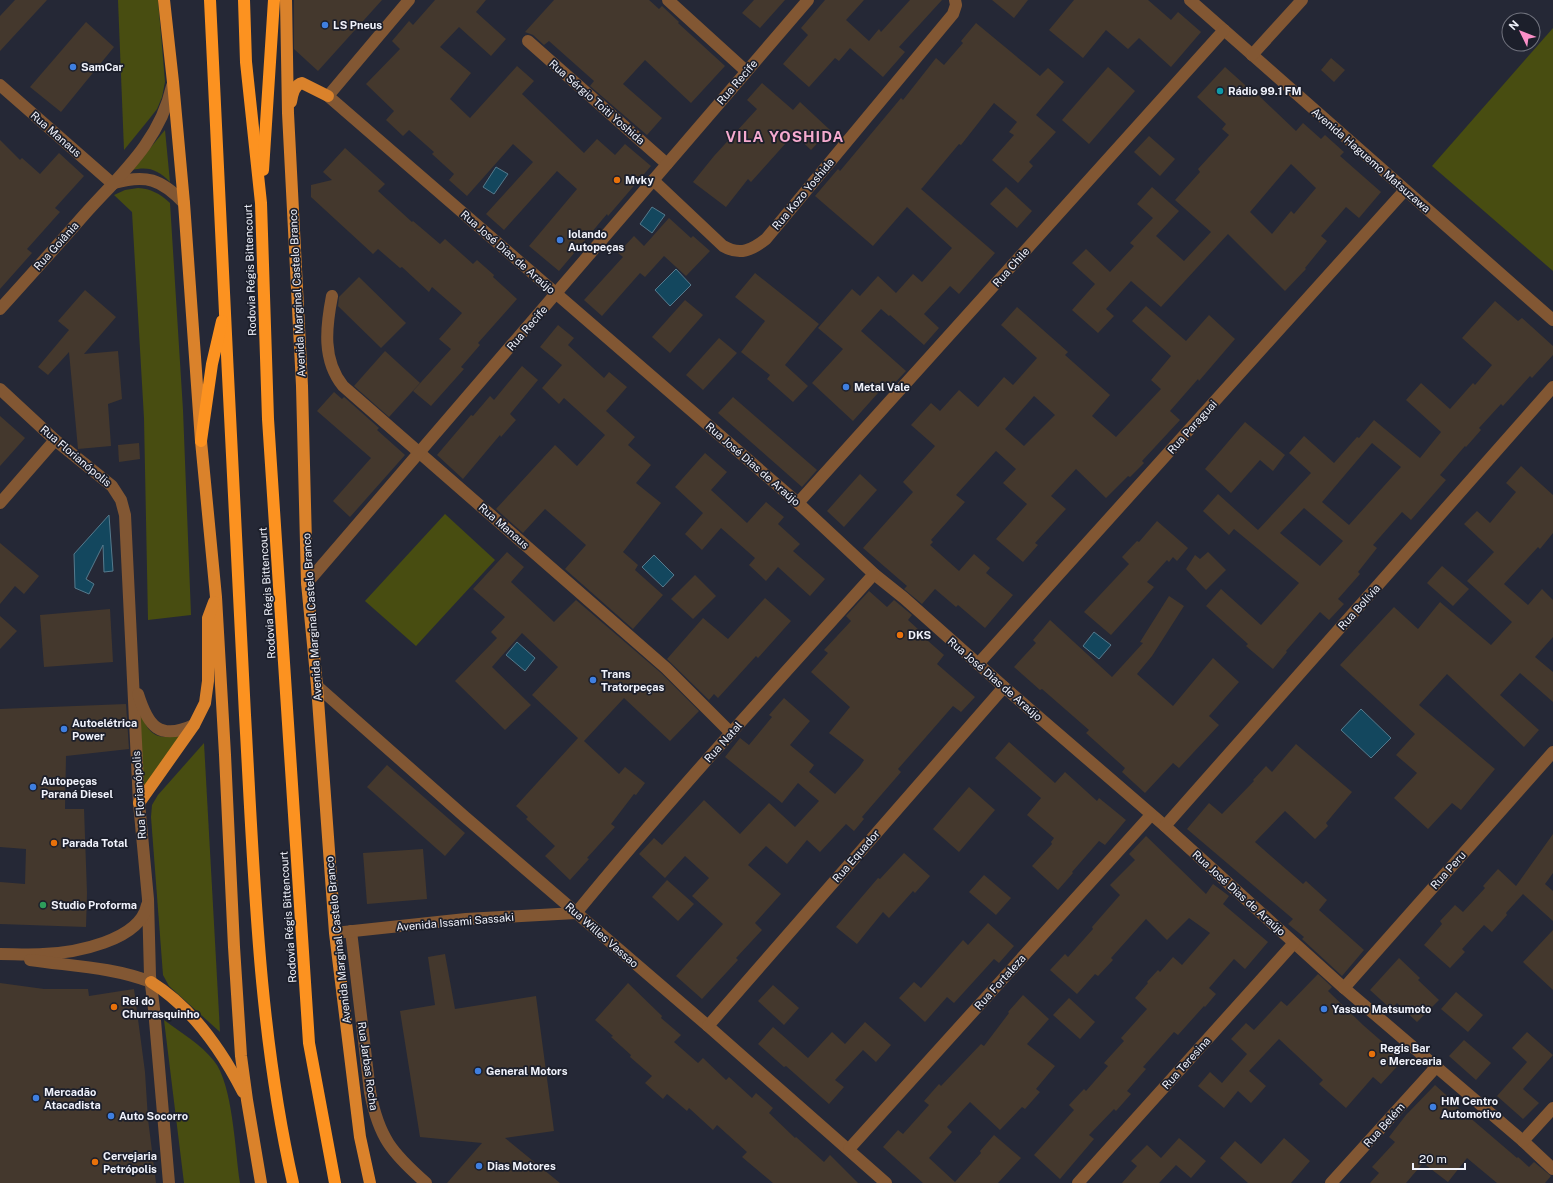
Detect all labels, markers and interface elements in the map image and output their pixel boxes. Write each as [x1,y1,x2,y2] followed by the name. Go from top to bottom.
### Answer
[1501,12,1541,52] north arrow
[1506,18,1521,32] text: N
[333,19,382,31] place label: LS Pneus
[320,20,330,30] marker: LS Pneus
[547,57,647,147] street label: Rua Sérgio Toiti Yoshida
[714,57,760,107] street label: Rua Recife
[81,61,124,73] place label: SamCar
[68,62,78,72] marker: SamCar
[1228,85,1302,97] place label: Rádio 99.1 FM
[1215,86,1225,96] marker: Rádio 99.1 FM
[1309,105,1433,215] street label: Avenida Haguemo Matsuzawa
[28,109,84,159] street label: Rua Manaus
[726,128,844,145] district label: VILA YOSHIDA
[770,156,836,232] street label: Rua Kozo Yoshida
[625,174,654,186] place label: Mvky
[612,175,622,185] marker: Mvky
[242,204,258,336] street label: Rodovia Régis Bittencourt
[459,208,557,296] street label: Rua José Dias de Araújo
[287,209,307,377] street label: Avenida Marginal Castelo Branco
[31,219,81,273] street label: Rua Goiânia
[568,228,624,254] place label: Iolando Autopeças
[555,235,565,245] marker: Iolando Autopeças
[990,245,1032,289] street label: Rua Chile
[504,303,550,353] street label: Rua Recife
[854,381,910,393] place label: Metal Vale
[841,382,851,392] marker: Metal Vale
[1165,398,1219,456] street label: Rua Paraguai
[704,420,802,508] street label: Rua José Dias de Araújo
[38,423,114,489] street label: Rua Florianópolis
[476,501,532,551] street label: Rua Manaus
[256,527,278,659] street label: Rodovia Régis Bittencourt
[300,533,324,701] street label: Avenida Marginal Castelo Branco
[1336,582,1382,632] street label: Rua Bolívia
[908,629,931,641] place label: DKS
[895,630,905,640] marker: DKS
[946,635,1044,723] street label: Rua José Dias de Araújo
[601,668,664,694] place label: Trans Tratorpeças
[588,675,598,685] marker: Trans Tratorpeças
[72,717,137,742] place label: Autoelétrica Power
[702,719,744,765] street label: Rua Natal
[59,724,69,734] marker: Autoelétrica Power
[130,750,148,839] street label: Rua Florianópolis
[41,775,113,800] place label: Autopeças Paraná Diesel
[28,782,38,792] marker: Autopeças Paraná Diesel
[830,827,882,885] street label: Rua Equador
[62,837,128,849] place label: Parada Total
[49,838,59,848] marker: Parada Total
[1190,848,1288,938] street label: Rua José Dias de Araújo
[1428,849,1468,891] street label: Rua Peru
[277,851,299,983] street label: Rodovia Régis Bittencourt
[323,856,353,1024] street label: Avenida Marginal Castelo Branco
[51,899,137,911] place label: Studio Proforma
[38,900,48,910] marker: Studio Proforma
[563,900,641,970] street label: Rua Willes Vassao
[396,911,514,933] street label: Avenida Issami Sassaki
[972,952,1028,1012] street label: Rua Fortaleza
[122,995,200,1020] place label: Rei do Churrasquinho
[109,1002,119,1012] marker: Rei do Churrasquinho
[1332,1003,1431,1015] place label: Yassuo Matsumoto
[1319,1004,1329,1014] marker: Yassuo Matsumoto
[356,1021,380,1111] street label: Rua Jarbas Rocha
[1160,1035,1212,1091] street label: Rua Teresina
[1380,1042,1442,1067] place label: Regis Bar e Mercearia
[1367,1049,1377,1059] marker: Regis Bar e Mercearia
[486,1065,568,1077] place label: General Motors
[473,1066,483,1076] marker: General Motors
[44,1086,101,1111] place label: Mercadão Atacadista
[31,1093,41,1103] marker: Mercadão Atacadista
[1441,1095,1502,1120] place label: HM Centro Automotivo
[1361,1101,1407,1149] street label: Rua Belém
[1428,1102,1438,1112] marker: HM Centro Automotivo
[119,1110,188,1122] place label: Auto Socorro
[106,1111,116,1121] marker: Auto Socorro
[1413,1145,1465,1171] scale bar
[103,1150,157,1175] place label: Cervejaria Petrópolis
[1419,1152,1447,1166] text: 20 m
[90,1157,100,1167] marker: Cervejaria Petrópolis
[487,1160,556,1172] place label: Dias Motores
[474,1161,484,1171] marker: Dias Motores

